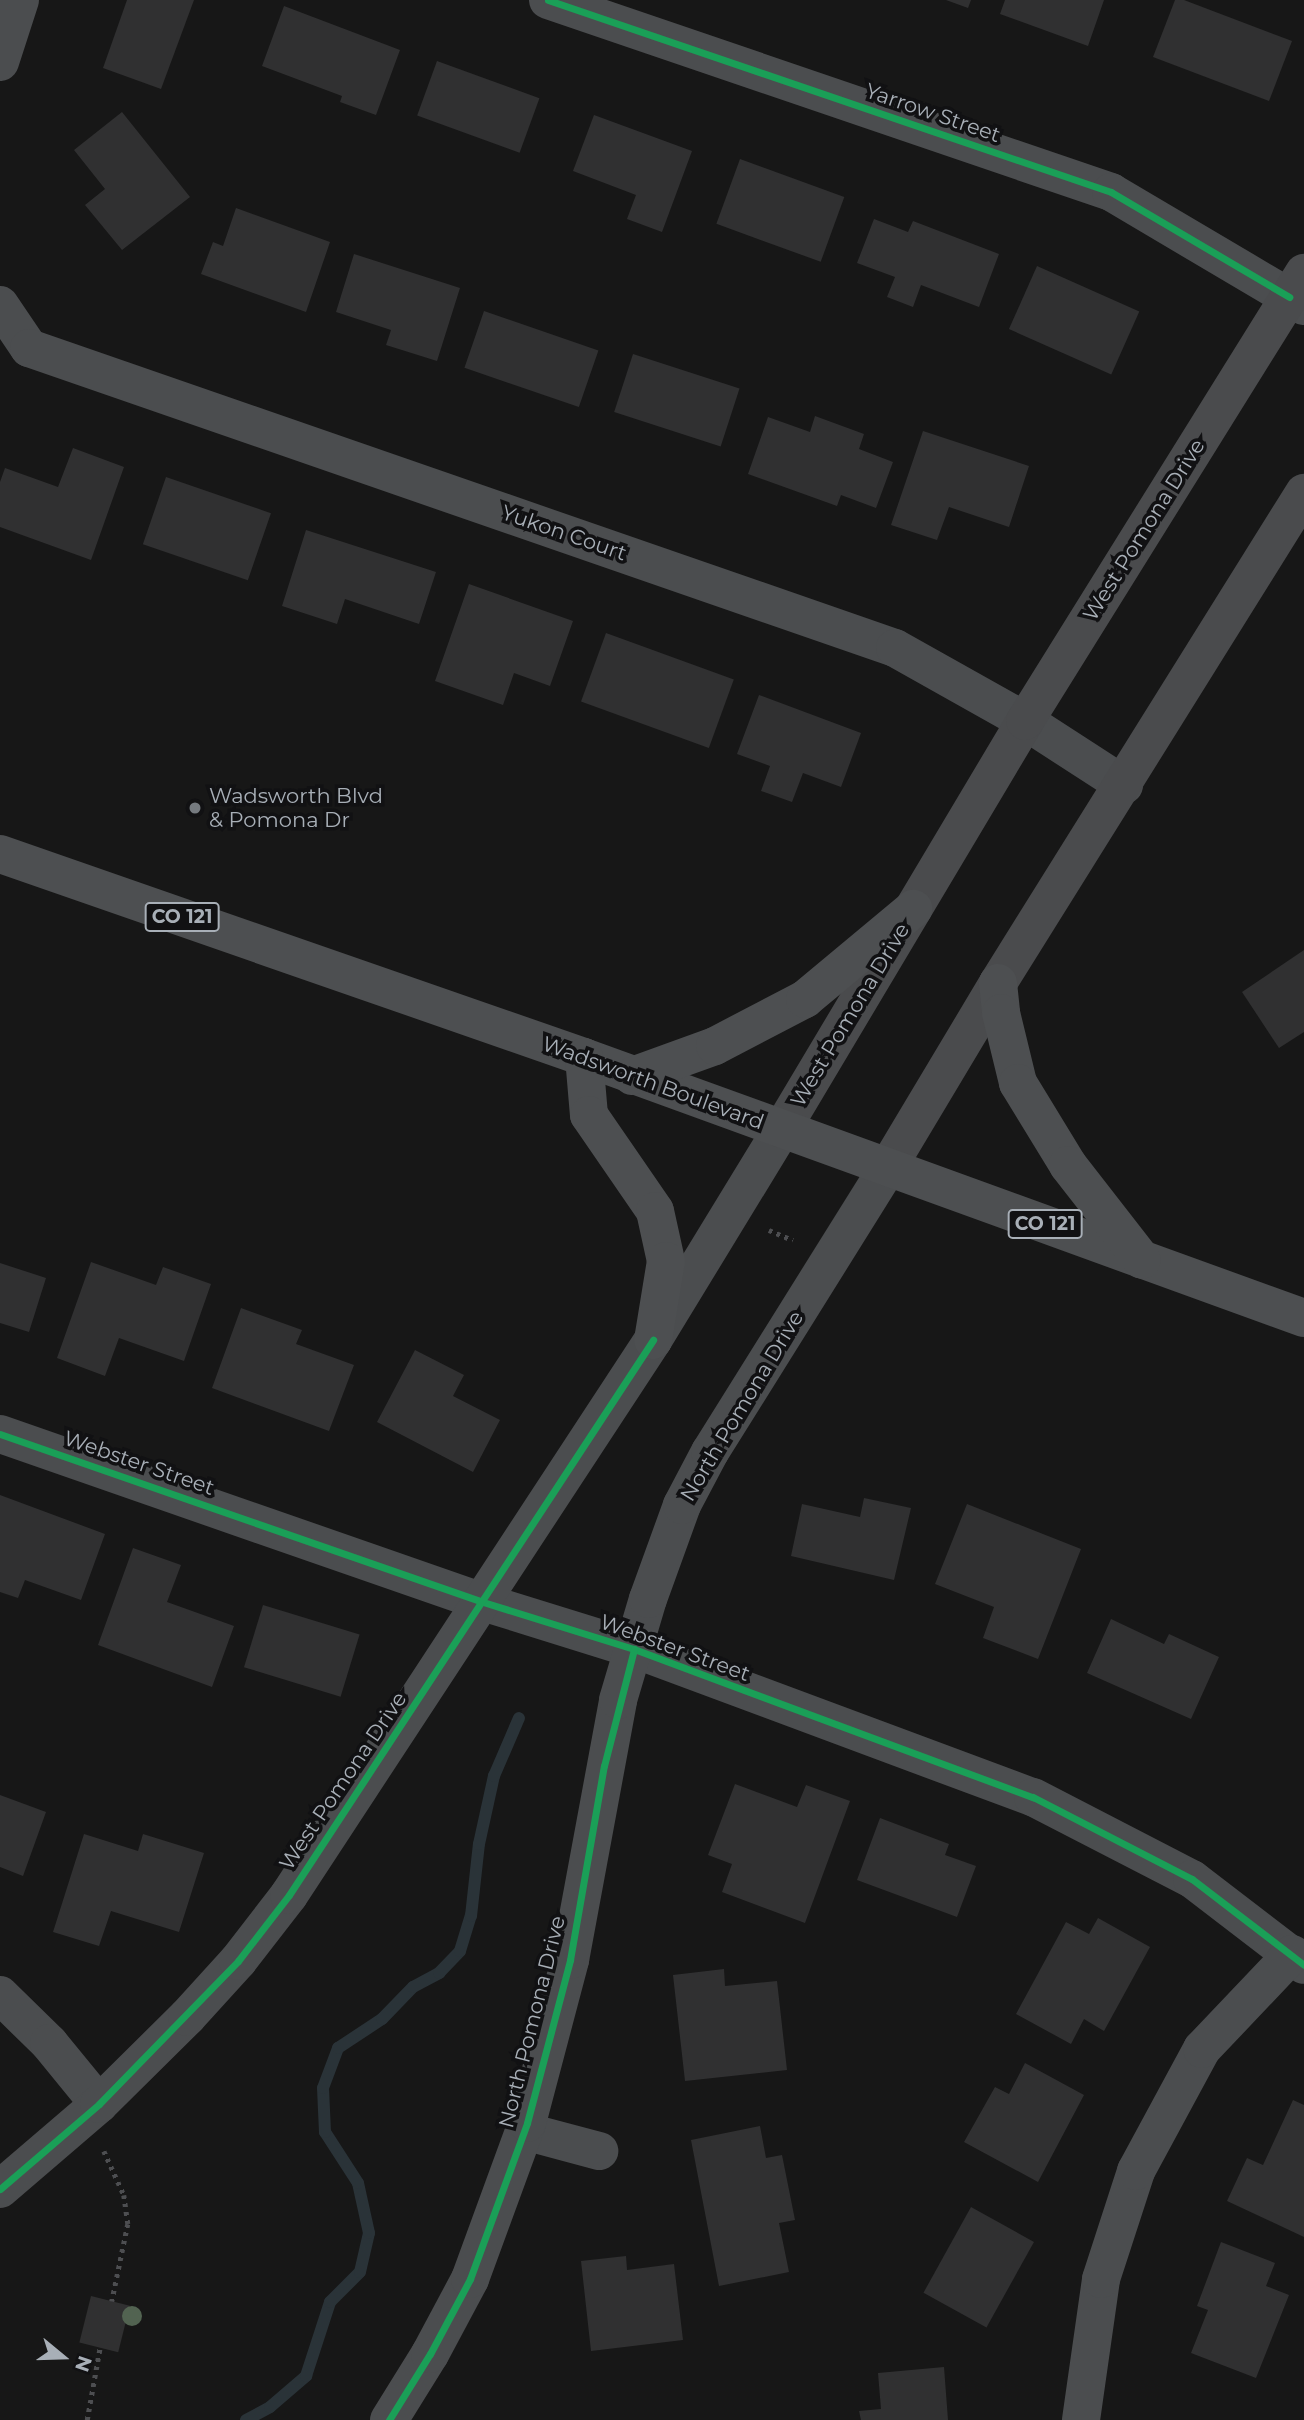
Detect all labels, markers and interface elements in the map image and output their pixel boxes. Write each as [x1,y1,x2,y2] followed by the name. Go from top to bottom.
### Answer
[862,78,1004,148] street label: Yarrow Street
[1078,434,1210,626] street label: West Pomona Drive
[498,500,630,566] street label: Yukon Court
[209,783,383,833] place label: Wadsworth Blvd & Pomona Dr
[187,800,203,816] marker: Wadsworth Blvd & Pomona Dr
[144,902,220,932] road number: CO 121
[785,919,915,1111] street label: West Pomona Drive
[539,1031,767,1135] street label: Wadsworth Boulevard
[1006,1208,1084,1240] road number: CO 121
[675,1306,809,1506] street label: North Pomona Drive
[60,1425,218,1501] street label: Webster Street
[597,1609,753,1687] street label: Webster Street
[274,1687,412,1875] street label: West Pomona Drive
[493,1913,571,2131] street label: North Pomona Drive
[28,2322,98,2392] north arrow
[70,2353,97,2375] text: N

